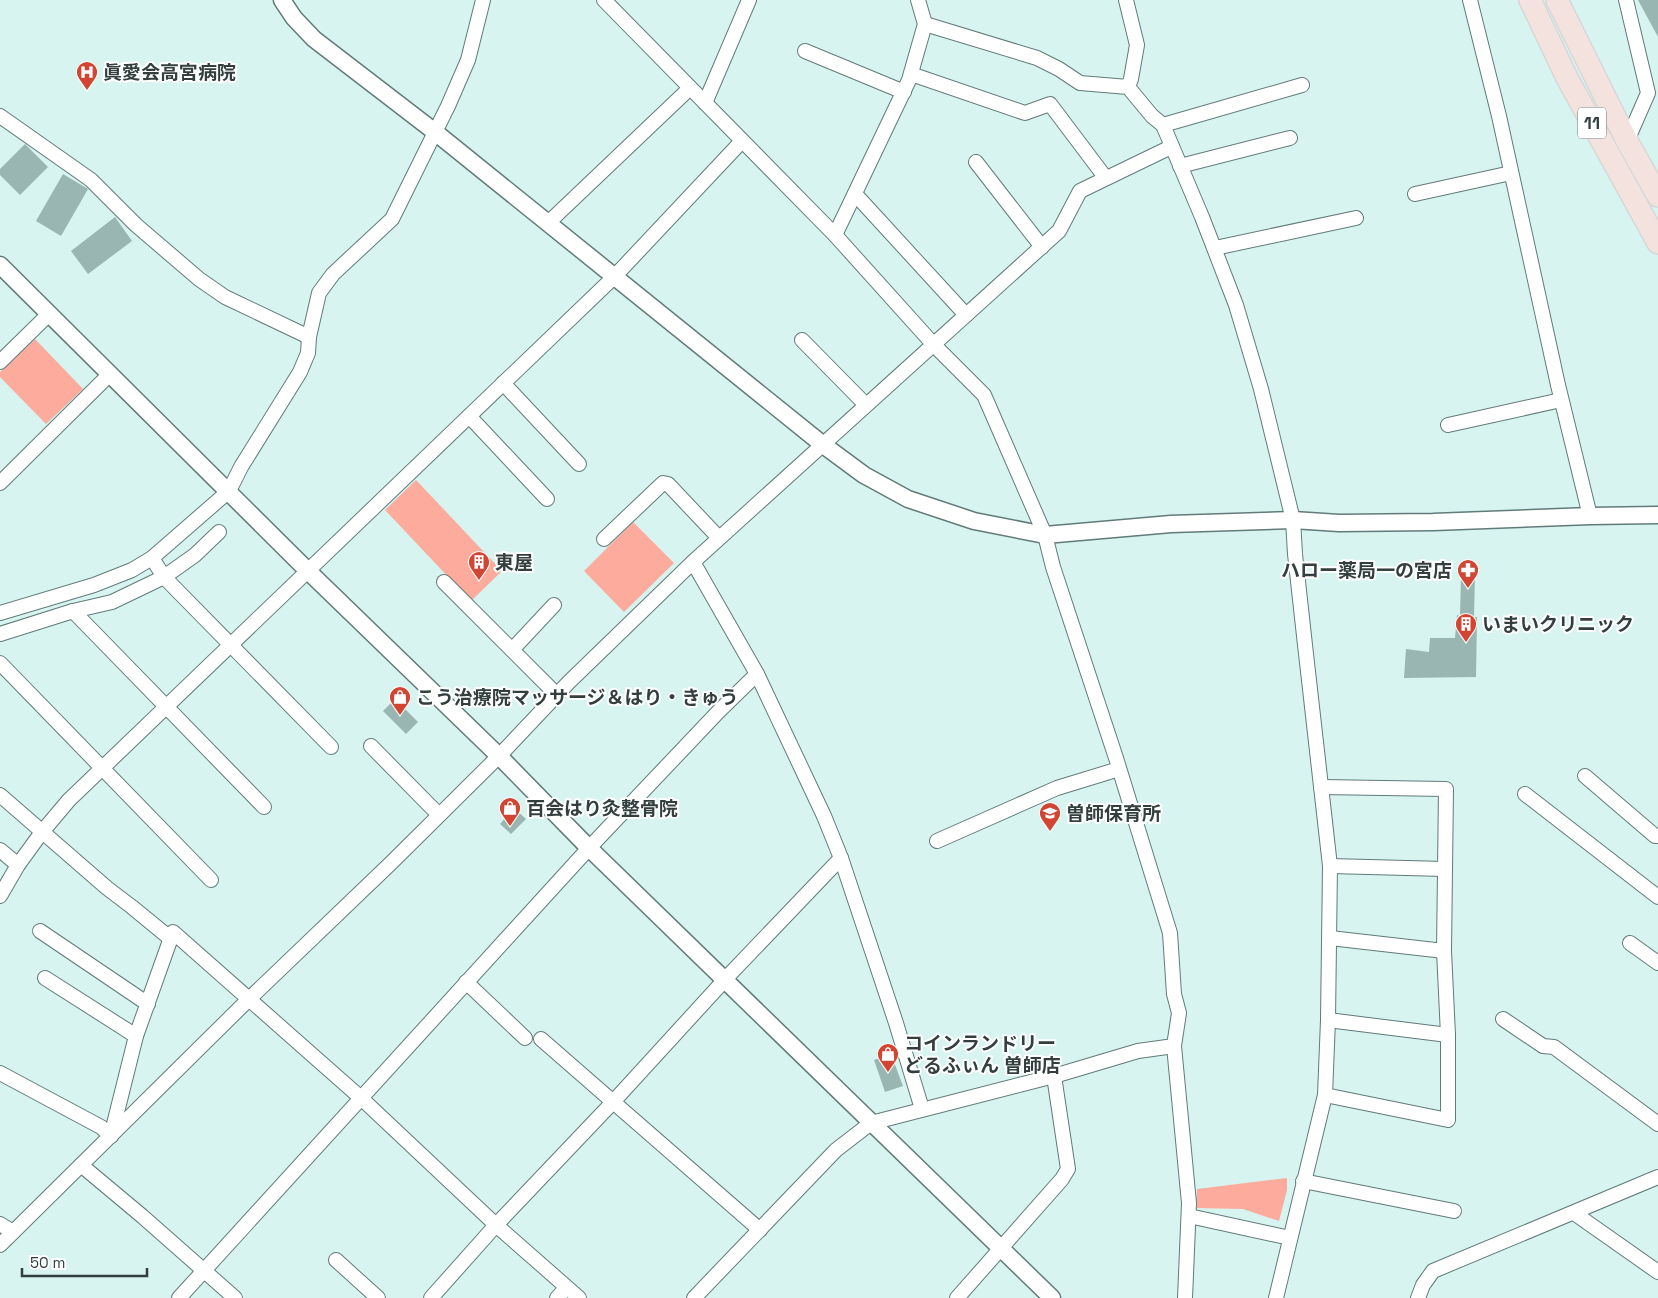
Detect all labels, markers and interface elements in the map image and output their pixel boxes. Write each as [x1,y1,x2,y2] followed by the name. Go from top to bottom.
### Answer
[75,60,99,91] hospital icon: 眞愛会高宮病院
[103,60,236,85] place label: 眞愛会高宮病院
[1578,108,1606,138] road number: 11
[467,550,491,581] building icon: 東屋
[495,550,533,575] place label: 東屋
[1281,558,1452,583] place label: ハロー薬局一の宮店
[1456,558,1480,589] pharmacy icon: ハロー薬局一の宮店
[1454,612,1478,643] building icon: いまいクリニック
[1482,612,1634,637] place label: いまいクリニック
[388,685,412,716] shop icon: こう治療院マッサージ＆はり・きゅう
[416,685,739,710] place label: こう治療院マッサージ＆はり・きゅう
[498,796,522,827] shop icon: 百会はり灸整骨院
[526,796,678,821] place label: 百会はり灸整骨院
[1038,801,1062,832] school or university icon: 曽師保育所
[1066,801,1161,826] place label: 曽師保育所
[904,1031,1061,1078] place label: コインランドリー どるふぃん 曽師店
[876,1042,900,1073] shop icon: コインランドリー どるふぃん 曽師店
[22,1246,148,1278] scale bar
[30,1253,65,1272] text: 50 m

